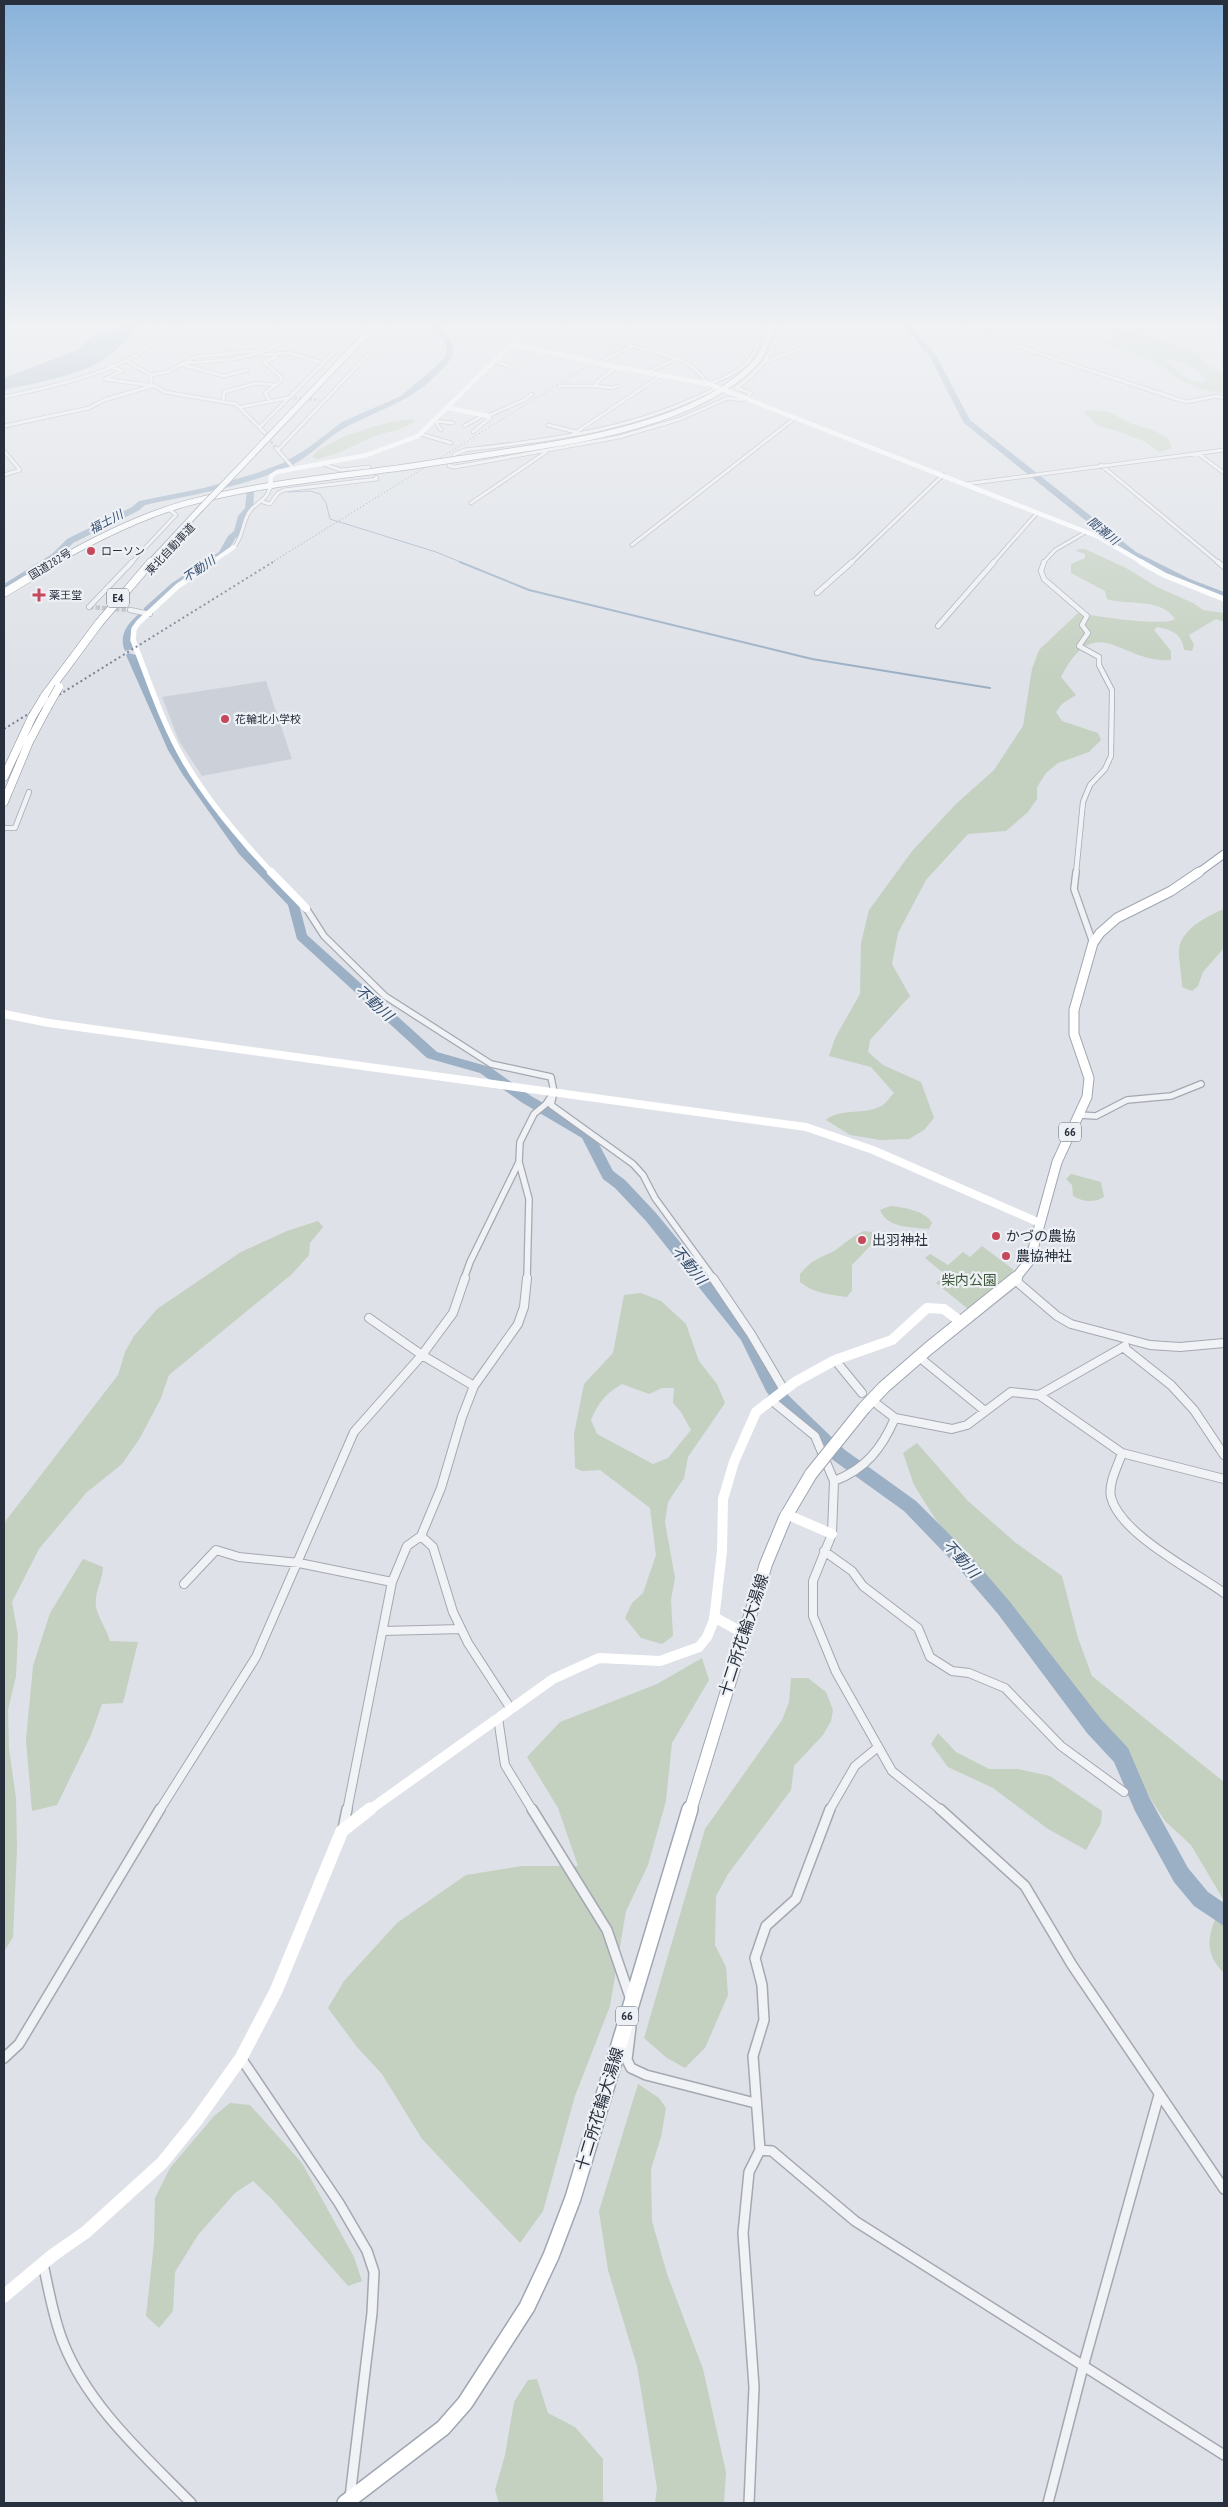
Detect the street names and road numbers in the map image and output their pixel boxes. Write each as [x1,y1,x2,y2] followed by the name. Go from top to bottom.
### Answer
[142,520,198,578] street label: 東北自動車道
[26,545,74,583] street label: 国道282号
[107,588,129,608] road number: E4
[1059,1122,1081,1142] road number: 66
[714,1571,772,1699] street label: 十二所花輪大湯線
[616,2006,638,2025] road number: 66
[571,2045,627,2173] street label: 十二所花輪大湯線

